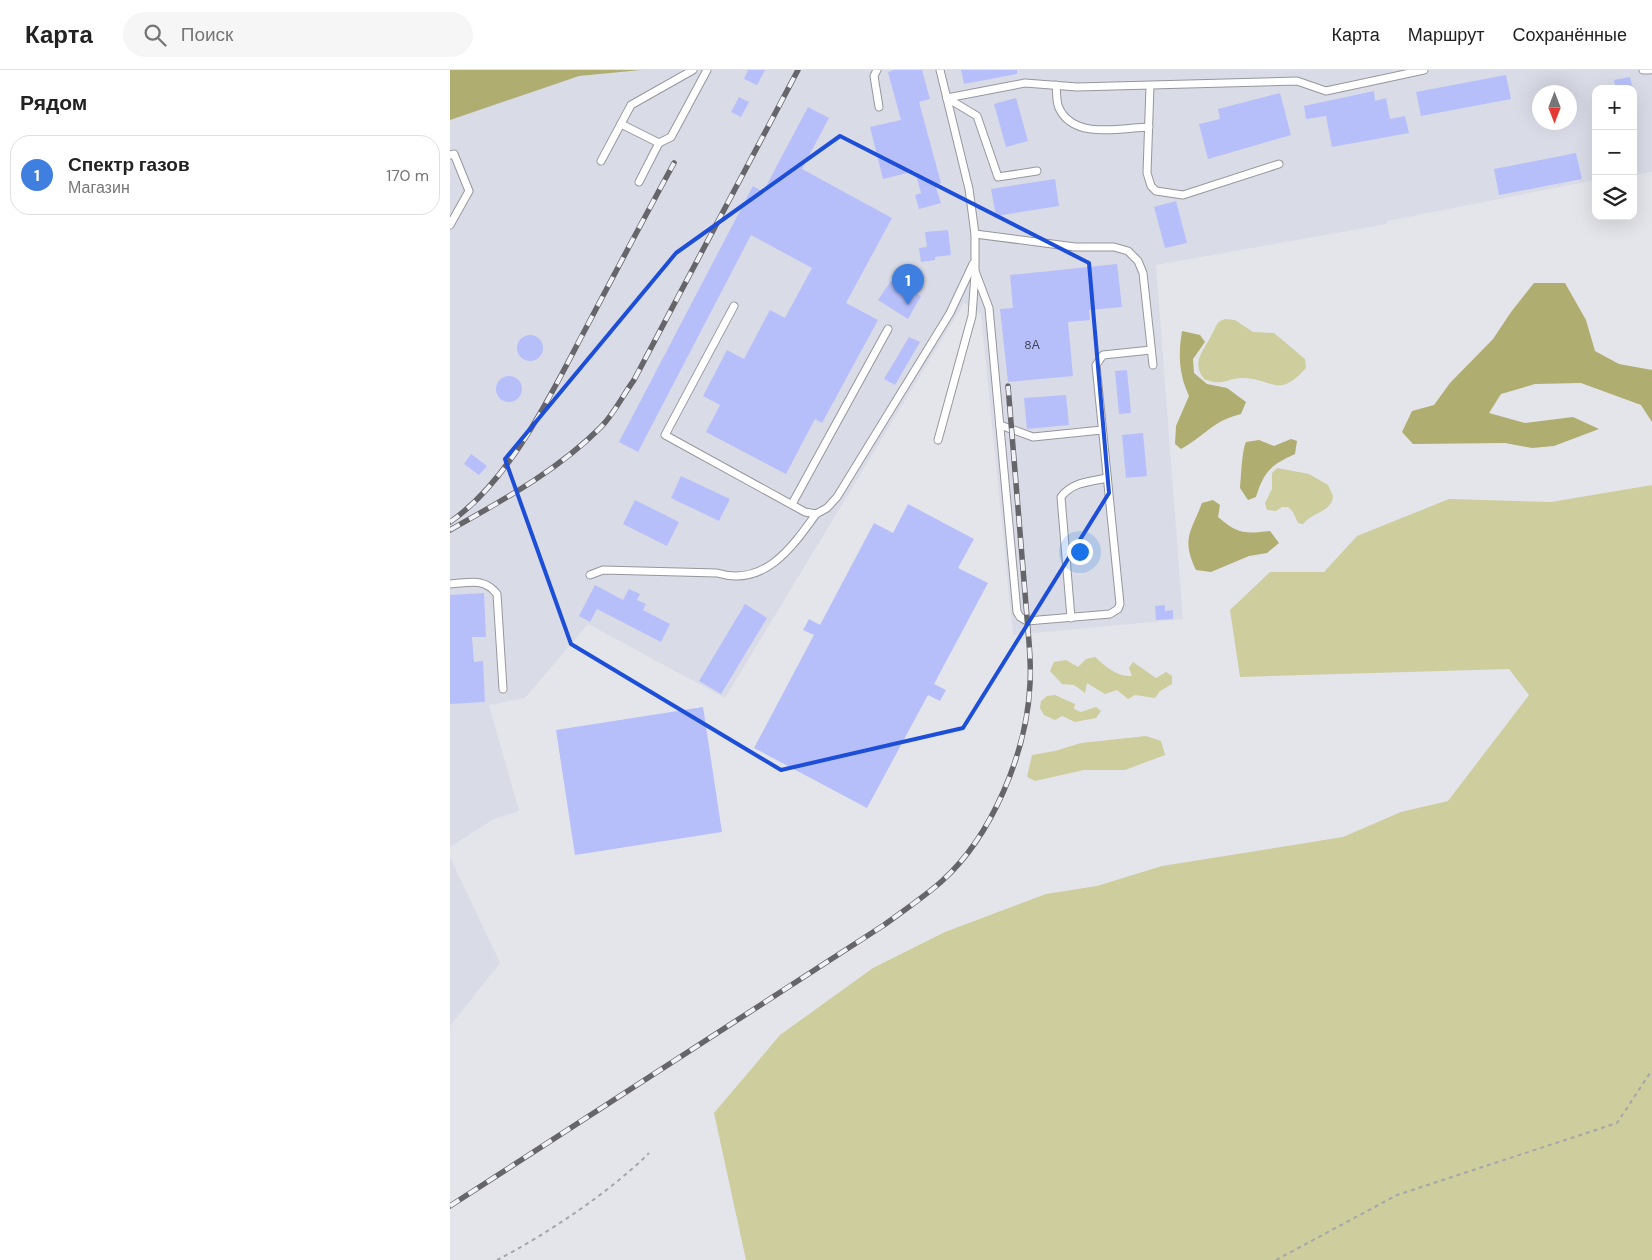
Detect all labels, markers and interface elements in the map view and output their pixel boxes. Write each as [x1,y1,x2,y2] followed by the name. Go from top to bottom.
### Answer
[123,12,473,57] search box
[25,19,93,50] text: Карта
[141,21,169,49] icon: search
[181,22,233,47] text: Поиск
[1332,23,1380,47] text: Карта
[1408,23,1484,47] text: Маршрут
[1512,23,1627,47] text: Сохранённые
[1532,85,1577,130] north arrow
[1592,85,1637,220] map controls
[1592,85,1637,130] button: +
[20,89,87,117] text: Рядом
[1592,130,1637,175] button: −
[68,152,190,177] text: Спектр газов
[34,165,40,186] text: 1
[386,165,429,186] text: 170 m
[1592,175,1637,220] button: layers
[68,177,130,198] text: Магазин
[892,264,924,305] pin: 1
[1024,337,1040,353] house number: 8А
[1067,539,1093,565] your location

